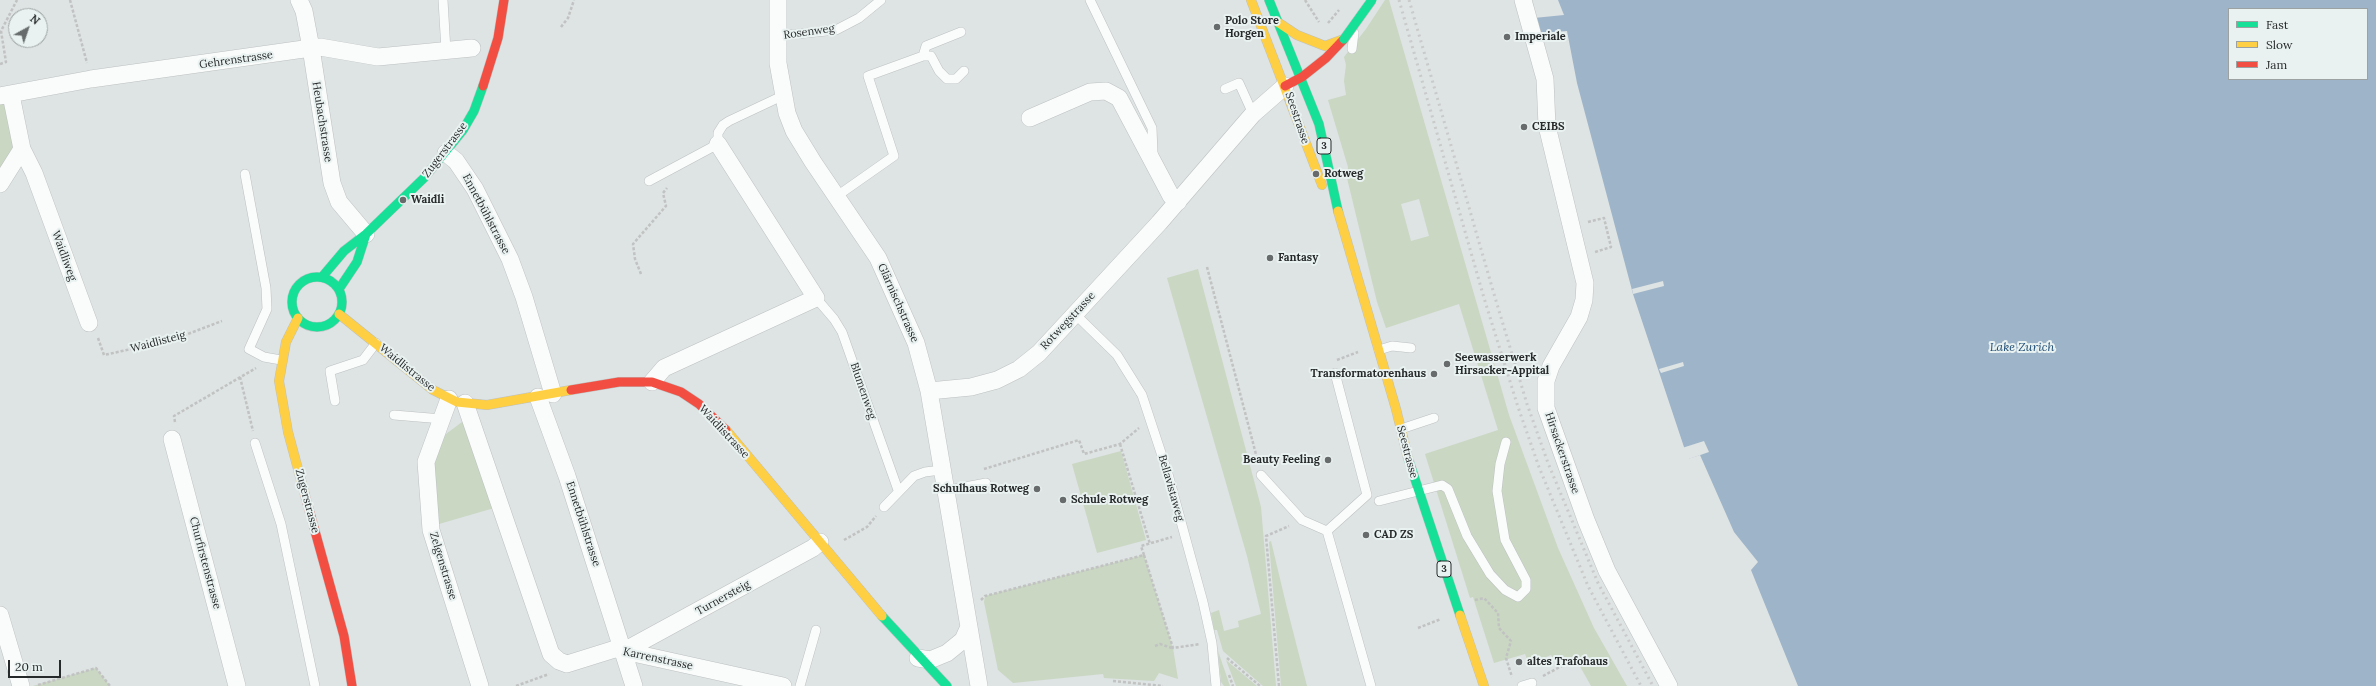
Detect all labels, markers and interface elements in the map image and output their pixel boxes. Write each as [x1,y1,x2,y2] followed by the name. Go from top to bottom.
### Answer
[8,8,48,48] north arrow
[2228,8,2368,80] legend
[27,11,43,28] text: N
[1225,14,1279,40] place label: Polo Store Horgen
[2266,17,2289,32] text: Fast
[783,22,835,42] street label: Rosenweg
[1212,22,1222,32] marker: Polo Store Horgen
[1515,30,1566,44] place label: Imperiale
[1502,32,1512,42] marker: Imperiale
[2266,37,2293,52] text: Slow
[198,48,274,72] street label: Gehrenstrasse
[2266,57,2287,72] text: Jam
[309,81,335,163] street label: Heubachstrasse
[1282,90,1312,146] street label: Seestrasse
[420,120,470,180] street label: Zugerstrasse
[1532,120,1565,134] place label: CEIBS
[1519,122,1529,132] marker: CEIBS
[1317,138,1331,154] road number: 3
[1324,167,1363,181] place label: Rotweg
[1311,169,1321,179] marker: Rotweg
[459,172,513,256] street label: Ennetbühlstrasse
[411,193,444,207] place label: Waidli
[398,195,408,205] marker: Waidli
[49,229,79,283] street label: Waidliweg
[1278,251,1318,265] place label: Fantasy
[1265,253,1275,263] marker: Fantasy
[875,262,921,344] street label: Glärnischstrasse
[1038,289,1098,353] street label: Rotwegstrasse
[129,328,187,356] street label: Waidlisteig
[1990,341,2054,355] water label: Lake Zurich
[376,342,438,394] street label: Waidlistrasse
[1455,351,1549,377] place label: Seewasserwerk Hirsacker-Appital
[1442,359,1452,369] marker: Seewasserwerk Hirsacker-Appital
[847,361,879,421] street label: Blumenweg
[1311,367,1426,381] place label: Transformatorenhaus
[1429,369,1439,379] marker: Transformatorenhaus
[696,403,752,461] street label: Waidlistrasse
[1542,410,1582,496] street label: Hirsackerstrasse
[1394,424,1420,480] street label: Seestrasse
[1155,453,1187,523] street label: Bellavistaweg
[1243,453,1320,467] place label: Beauty Feeling
[1323,455,1333,465] marker: Beauty Feeling
[292,467,322,535] street label: Zugerstrasse
[563,480,603,568] street label: Ennetbühlstrasse
[933,482,1029,496] place label: Schulhaus Rotweg
[1032,484,1042,494] marker: Schulhaus Rotweg
[1071,493,1148,507] place label: Schule Rotweg
[1058,495,1068,505] marker: Schule Rotweg
[186,515,224,611] street label: Churfirstenstrasse
[1374,528,1413,542] place label: CAD ZS
[1361,530,1371,540] marker: CAD ZS
[426,531,460,601] street label: Zelgenstrasse
[1437,561,1451,577] road number: 3
[694,578,752,618] street label: Turnersteig
[622,645,694,673] street label: Karrenstrasse
[10,652,63,678] scale bar
[1527,655,1608,669] place label: altes Trafohaus
[1514,657,1524,667] marker: altes Trafohaus
[15,659,43,674] text: 20 m

